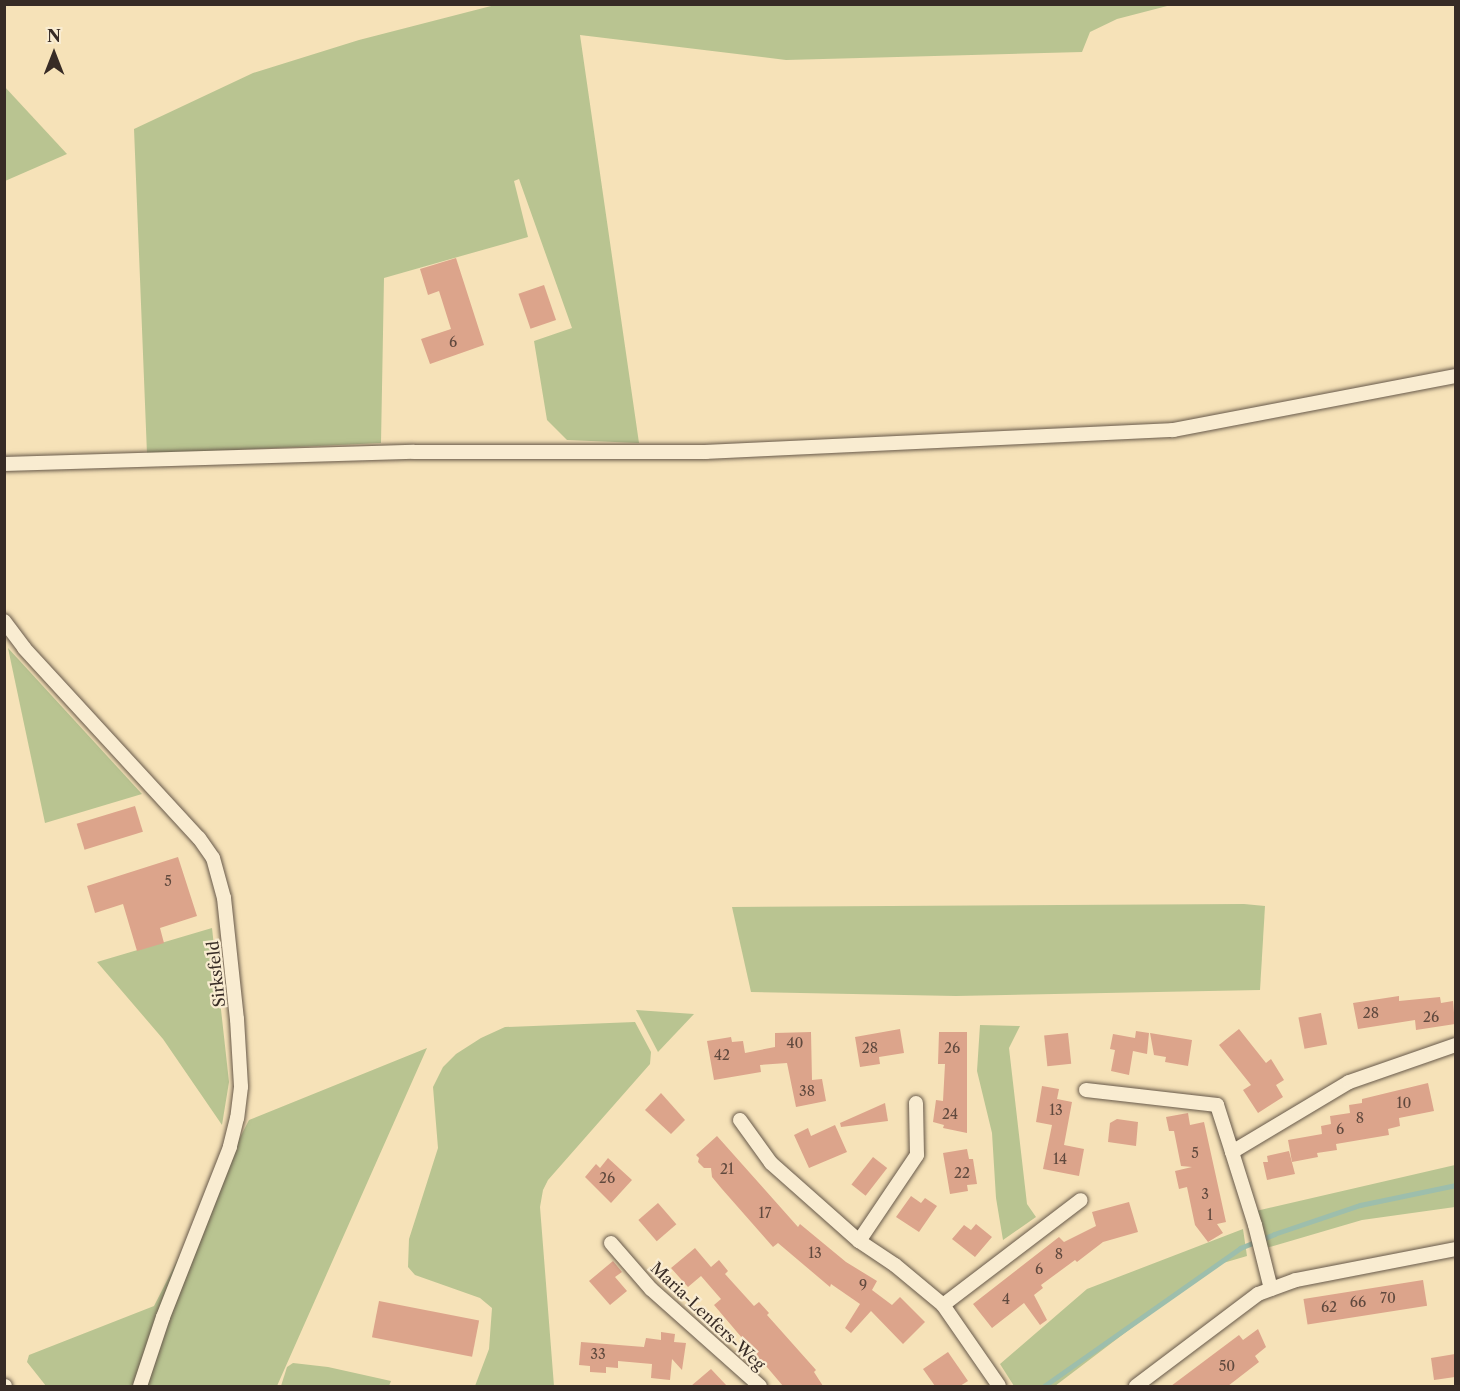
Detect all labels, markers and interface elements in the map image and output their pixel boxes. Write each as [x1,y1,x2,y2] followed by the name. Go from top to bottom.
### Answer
[24,24,84,84] north arrow
[47,26,61,46] text: N
[449,334,457,350] house number: 6
[164,873,172,889] house number: 5
[203,940,229,1008] street label: Sirksfeld
[1363,1005,1379,1021] house number: 28
[1423,1009,1439,1025] house number: 26
[787,1035,803,1051] house number: 40
[862,1040,878,1056] house number: 28
[944,1040,960,1056] house number: 26
[714,1047,730,1063] house number: 42
[799,1083,815,1099] house number: 38
[1397,1095,1411,1111] house number: 10
[1049,1102,1063,1118] house number: 13
[942,1106,958,1122] house number: 24
[1356,1110,1364,1126] house number: 8
[1336,1121,1344,1137] house number: 6
[1191,1145,1199,1161] house number: 5
[1053,1151,1067,1167] house number: 14
[720,1161,734,1177] house number: 21
[954,1165,970,1181] house number: 22
[599,1170,615,1186] house number: 26
[1201,1186,1209,1202] house number: 3
[759,1205,771,1221] house number: 17
[1207,1207,1213,1223] house number: 1
[808,1245,822,1261] house number: 13
[1055,1246,1063,1262] house number: 8
[647,1258,769,1374] street label: Maria-Lenfers-Weg
[1035,1261,1043,1277] house number: 6
[859,1277,867,1293] house number: 9
[1380,1290,1396,1306] house number: 70
[1002,1291,1010,1307] house number: 4
[1350,1294,1366,1310] house number: 66
[1321,1299,1337,1315] house number: 62
[590,1346,606,1362] house number: 33
[1219,1358,1235,1374] house number: 50

